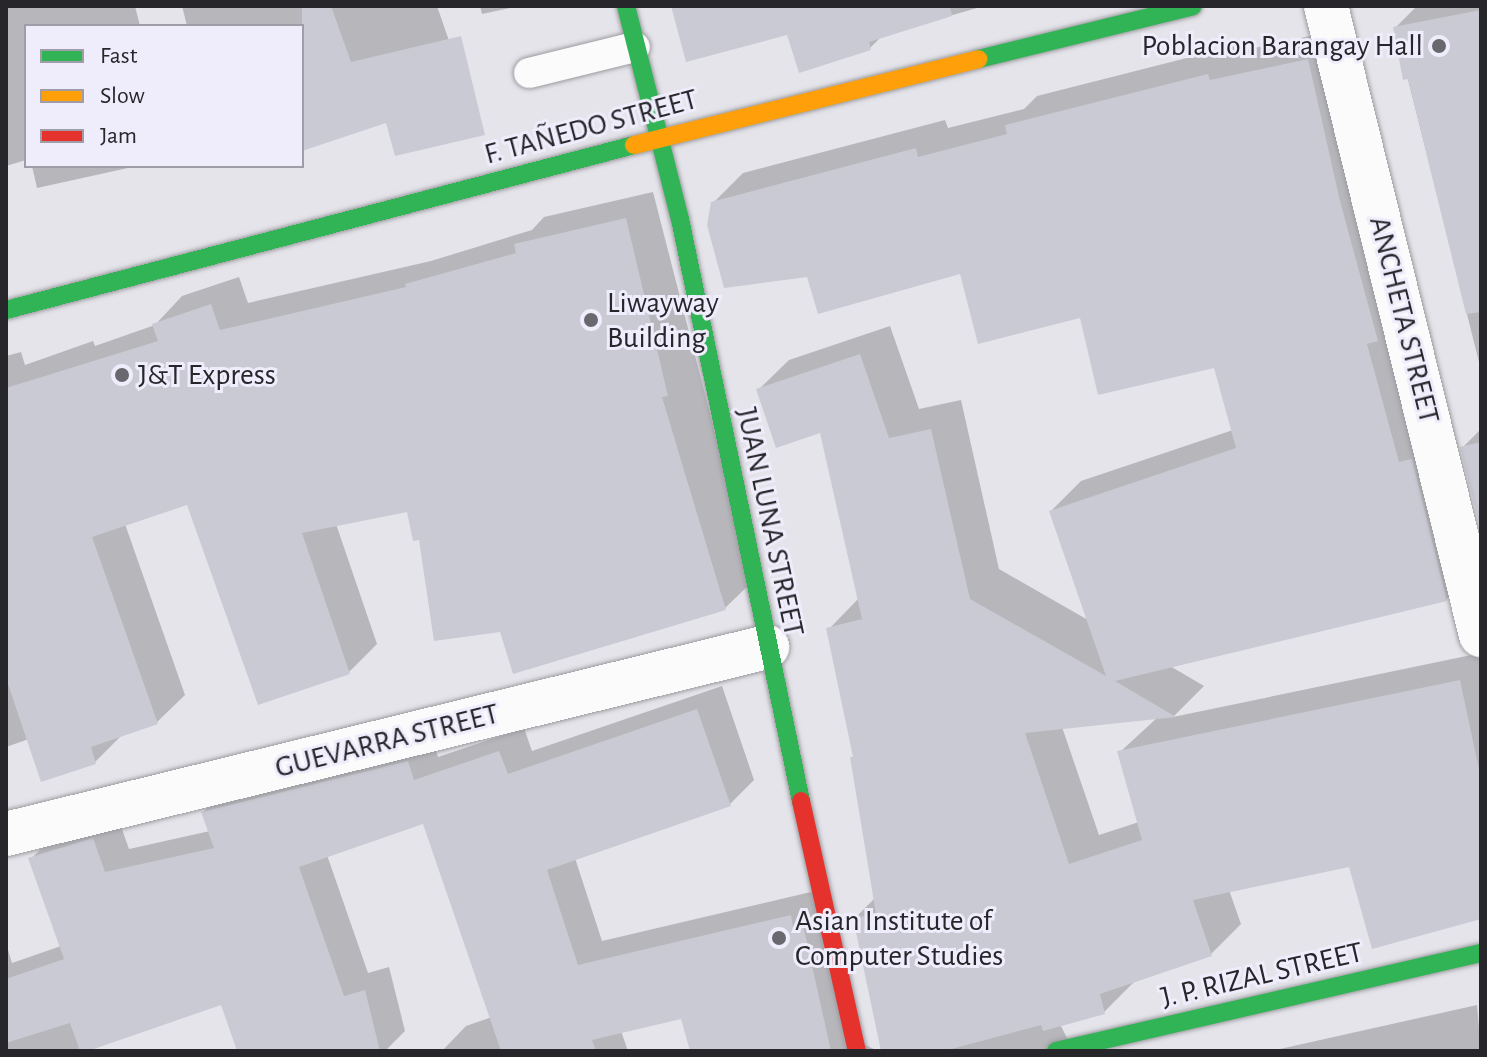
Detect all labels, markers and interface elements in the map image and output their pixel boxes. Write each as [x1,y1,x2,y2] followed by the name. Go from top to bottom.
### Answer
[24,24,304,168] legend
[1141,28,1423,64] place label: Poblacion Barangay Hall
[1430,37,1448,55] marker: Poblacion Barangay Hall
[100,44,137,68] text: Fast
[481,81,701,173] street label: F. TAÑEDO STREET
[100,84,145,108] text: Slow
[100,124,137,148] text: Jam
[1361,213,1447,427] street label: ANCHETA STREET
[607,285,719,356] place label: Liwayway Building
[582,311,600,329] marker: Liwayway Building
[138,357,276,393] place label: J&T Express
[113,366,131,384] marker: J&T Express
[728,404,812,640] street label: JUAN LUNA STREET
[272,696,502,786] street label: GUEVARRA STREET
[795,903,1003,974] place label: Asian Institute of Computer Studies
[770,929,788,947] marker: Asian Institute of Computer Studies
[1158,934,1366,1016] street label: J. P. RIZAL STREET

